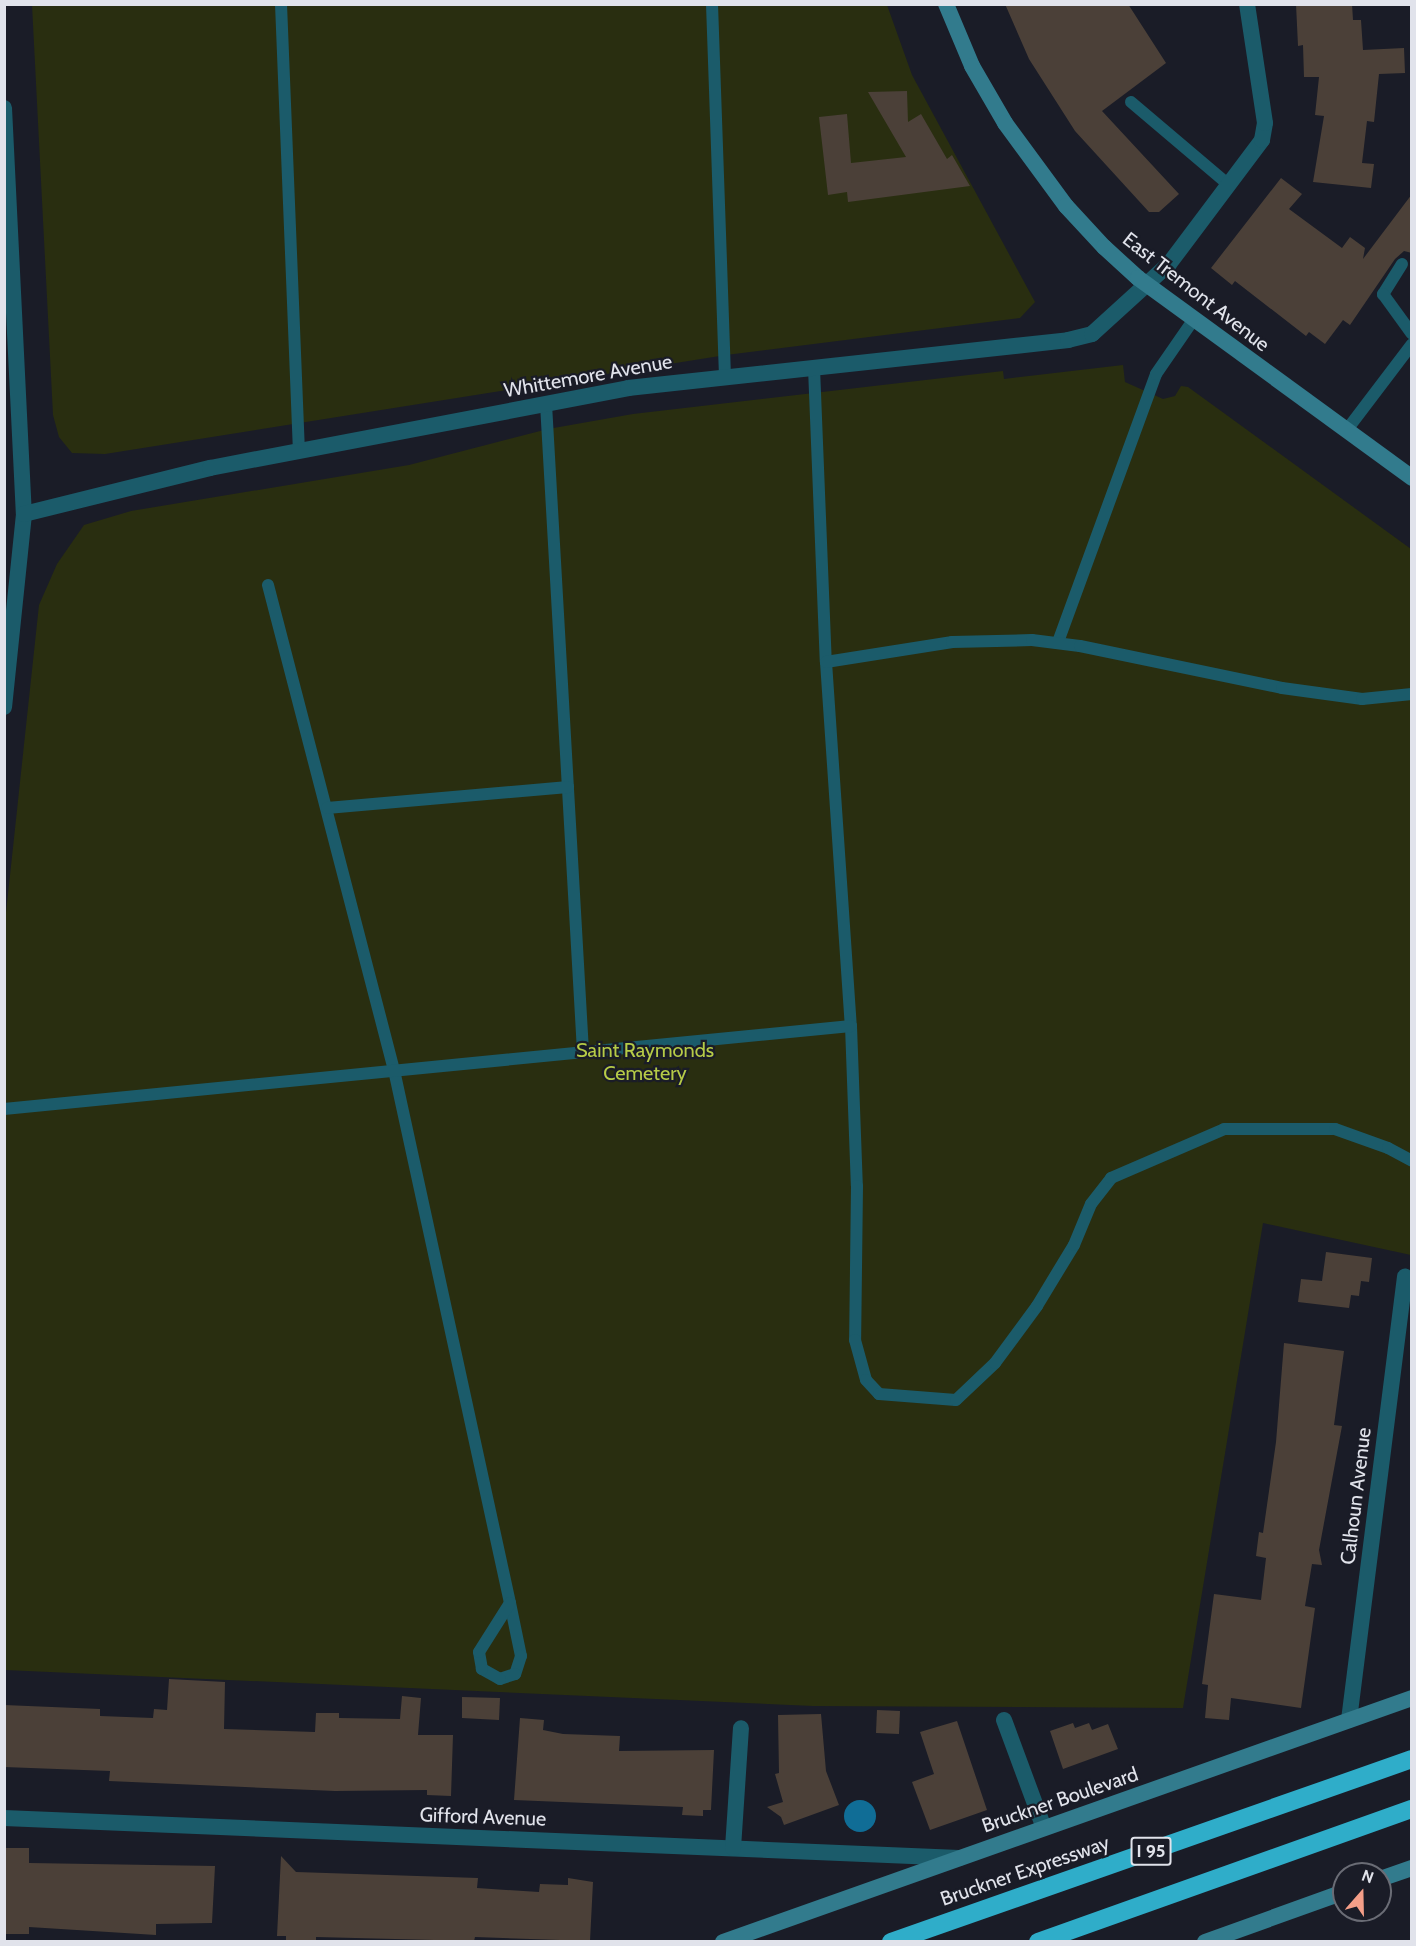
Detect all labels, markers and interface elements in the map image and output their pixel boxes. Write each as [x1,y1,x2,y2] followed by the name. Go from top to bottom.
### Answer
[1118,227,1274,357] street label: East Tremont Avenue
[502,349,674,403] street label: Whittemore Avenue
[576,1038,714,1085] park label: Saint Raymonds Cemetery
[1336,1426,1376,1566] street label: Calhoun Avenue
[979,1762,1141,1838] street label: Bruckner Boulevard
[419,1803,547,1831] street label: Gifford Avenue
[937,1831,1113,1911] street label: Bruckner Expressway
[1130,1836,1172,1866] road number: I 95
[1332,1862,1392,1922] north arrow
[1359,1866,1376,1887] text: N

